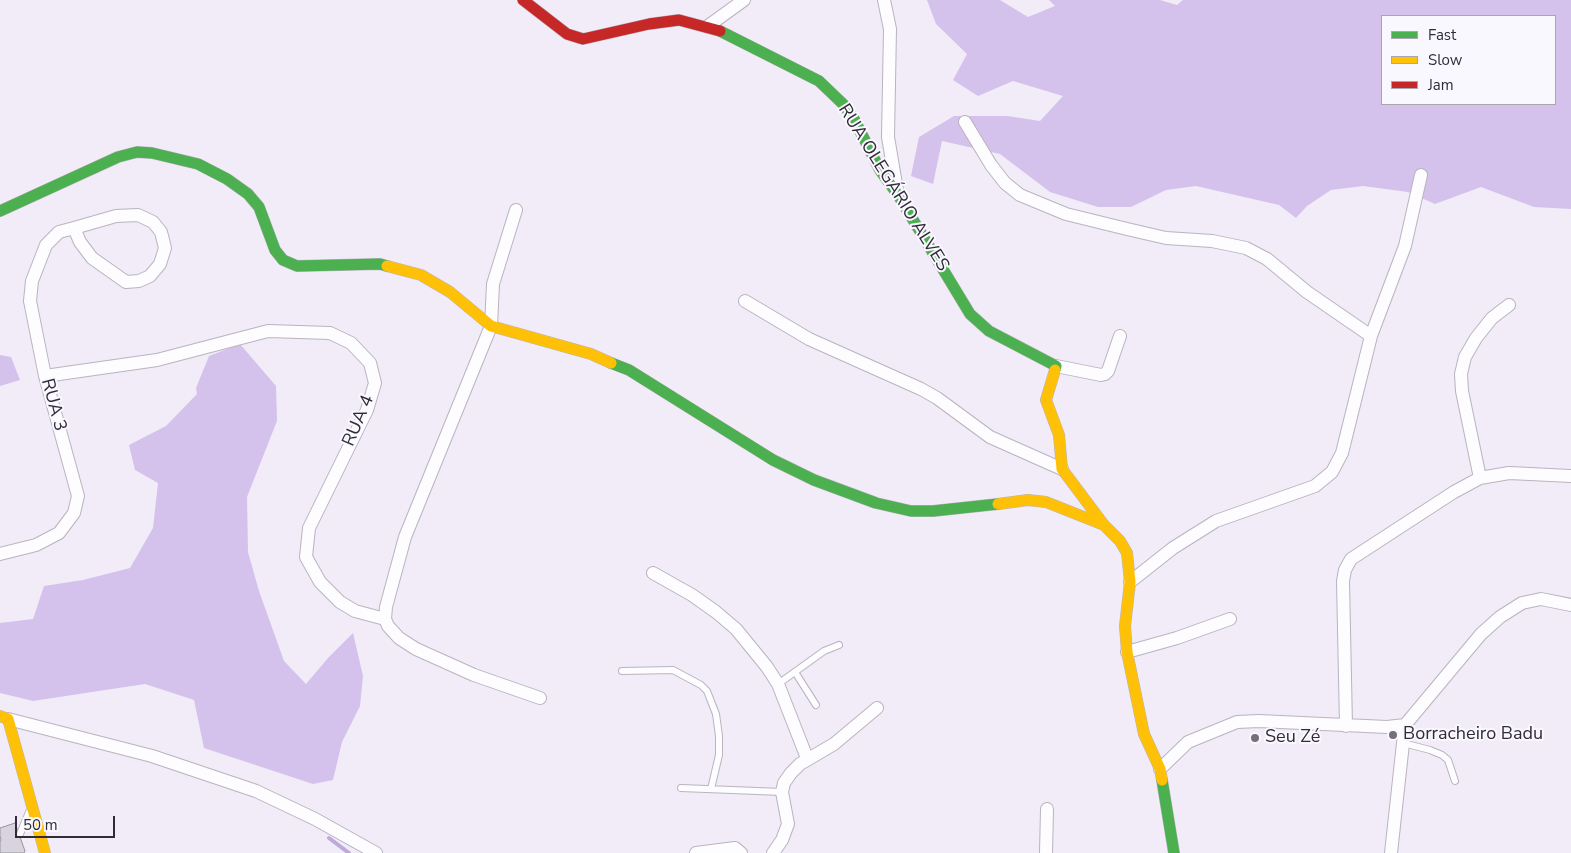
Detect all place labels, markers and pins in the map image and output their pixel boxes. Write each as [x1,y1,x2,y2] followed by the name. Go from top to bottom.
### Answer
[1403,724,1543,746] place label: Borracheiro Badu
[1265,727,1320,749] place label: Seu Zé
[1387,729,1399,741] marker: Borracheiro Badu
[1249,732,1261,744] marker: Seu Zé

